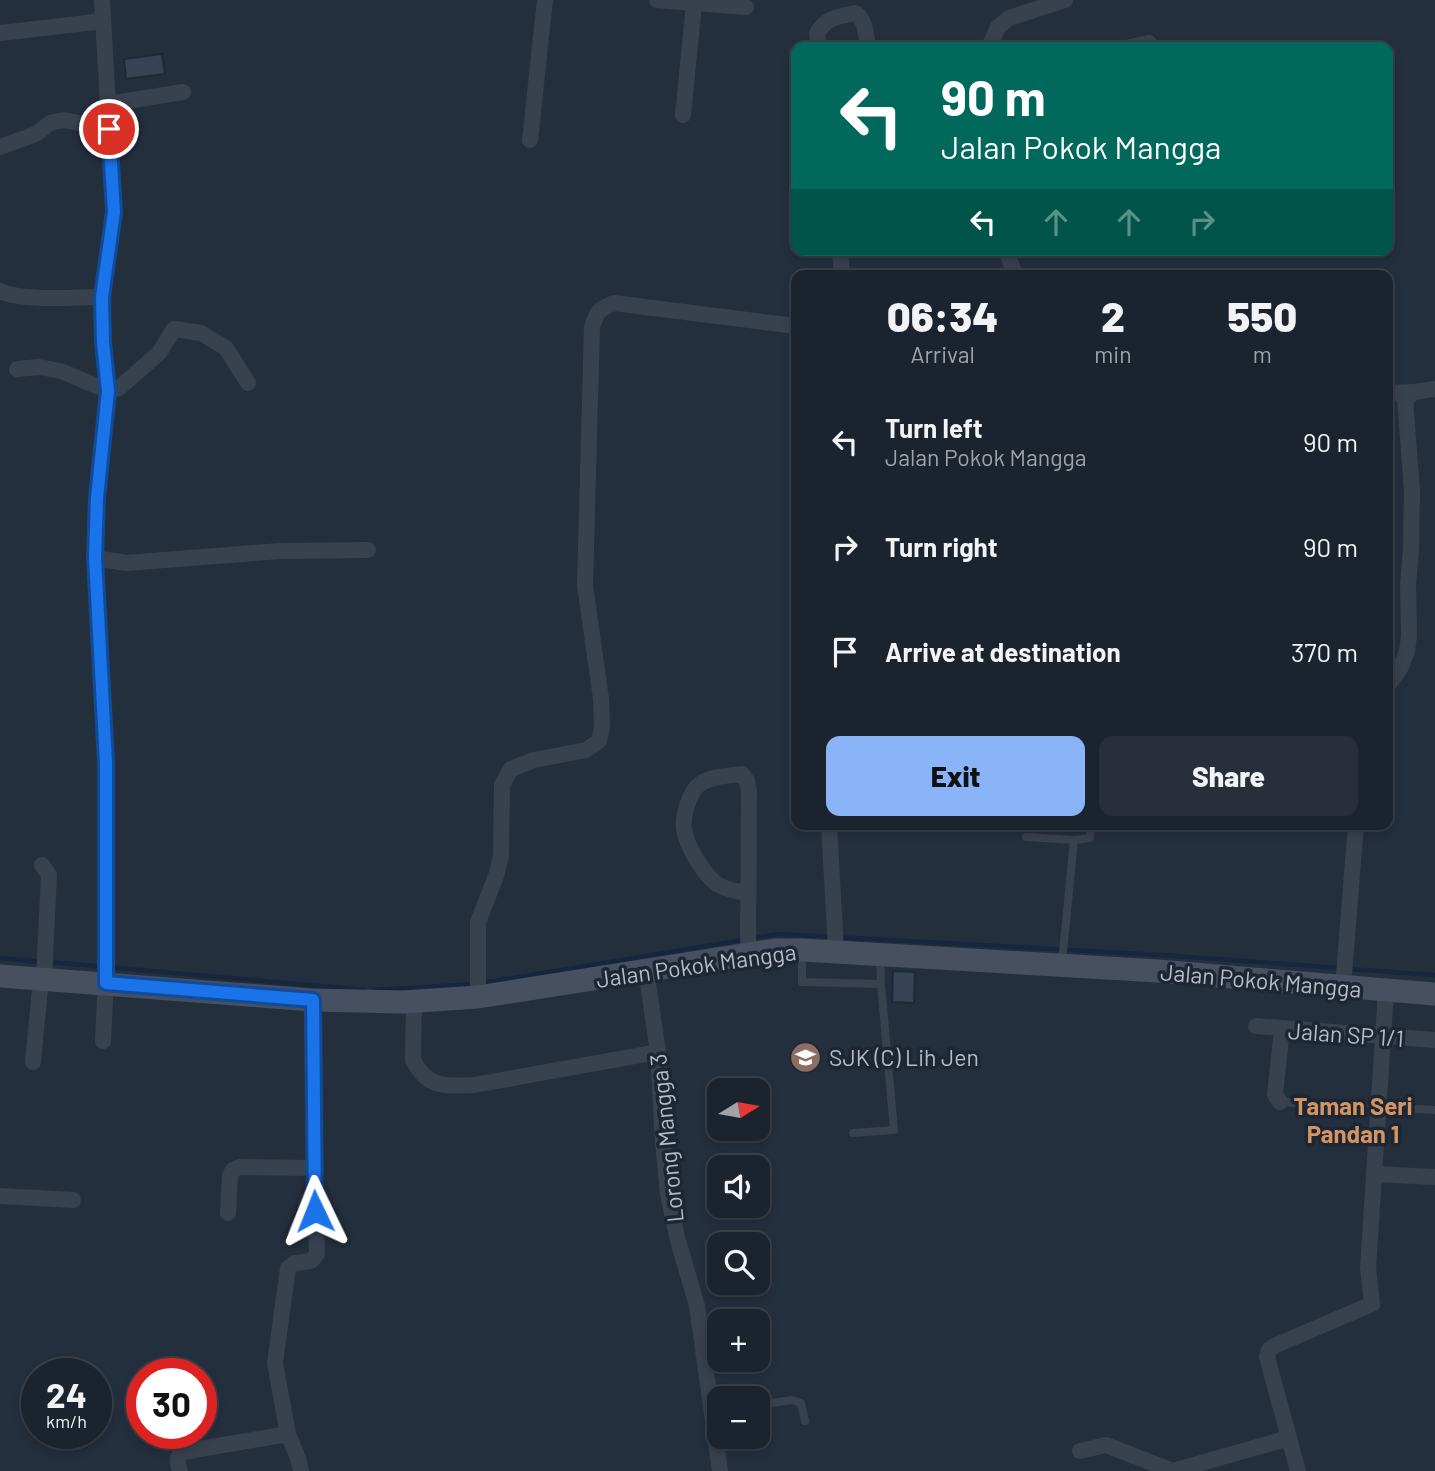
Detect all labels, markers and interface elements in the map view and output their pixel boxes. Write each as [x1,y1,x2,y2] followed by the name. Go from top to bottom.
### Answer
[941,67,1046,126] text: 90 m
[826,70,917,161] icon: left
[79,99,139,159] pin
[90,110,128,148] icon: arrive
[941,127,1221,165] text: Jalan Pokok Mangga
[964,203,1002,241] icon: left
[1037,203,1075,241] icon: ahead
[1110,203,1148,241] icon: ahead
[1183,203,1221,241] icon: right
[887,290,999,340] text: 06:34
[1101,290,1125,340] text: 2
[1227,290,1297,340] text: 550
[910,340,975,368] text: Arrival
[1094,340,1132,368] text: min
[1253,340,1272,368] text: m
[885,412,983,443] text: Turn left
[826,423,864,461] icon: left
[1303,426,1358,457] text: 90 m
[885,443,1087,471] text: Jalan Pokok Mangga
[826,528,864,566] icon: right
[885,531,998,562] text: Turn right
[1303,531,1358,562] text: 90 m
[826,633,864,671] icon: arrive
[885,636,1121,667] text: Arrive at destination
[1291,636,1358,667] text: 370 m
[826,736,1085,816] button: Exit
[1099,736,1358,816] button: Share
[594,937,798,993] street label: Jalan Pokok Mangga
[1159,957,1363,1003] street label: Jalan Pokok Mangga
[1287,1016,1405,1052] street label: Jalan SP 1/1
[789,1040,823,1074] school or university icon: SJK (C) Lih Jen
[829,1043,979,1071] place label: SJK (C) Lih Jen
[643,1052,689,1224] street label: Lorong Mangga 3
[707,1078,770,1141] north arrow
[707,1078,770,1449] map controls
[1293,1091,1413,1148] district label: Taman Seri Pandan 1
[707,1155,770,1218] button: sound
[278,1174,352,1248] position arrow
[707,1232,770,1295] button: search
[707,1309,770,1372] button: +
[126,1358,217,1449] speed limit sign: 30
[46,1373,87,1415] text: 24
[707,1386,770,1449] button: −
[46,1410,87,1432] text: km/h

